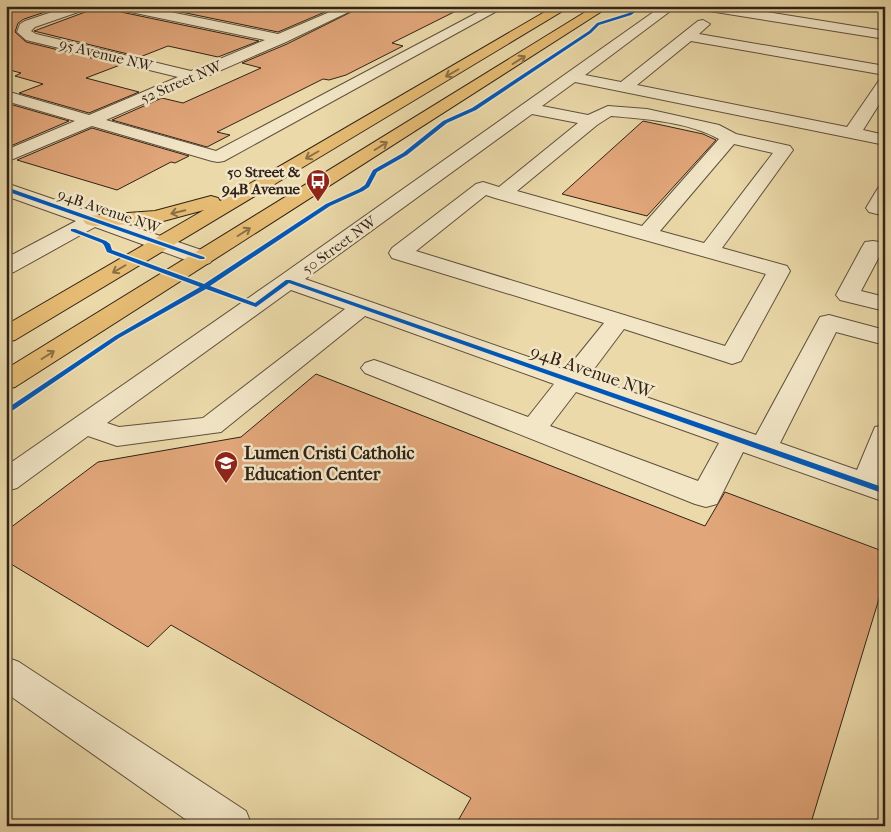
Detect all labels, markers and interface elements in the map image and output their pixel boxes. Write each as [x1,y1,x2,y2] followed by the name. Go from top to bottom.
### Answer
[58,35,156,76] street label: 95 Avenue NW
[512,54,526,64] one-way arrow
[138,56,225,107] street label: 52 Street NW
[445,68,459,78] one-way arrow
[374,141,388,151] one-way arrow
[305,151,319,161] one-way arrow
[221,163,301,198] place label: 50 Street & 94B Avenue
[305,168,331,202] bus stop icon: 50 Street & 94B Avenue
[55,185,164,237] street label: 94B Avenue NW
[171,208,187,217] one-way arrow
[299,211,380,278] street label: 50 Street NW
[236,227,250,237] one-way arrow
[113,264,127,274] one-way arrow
[528,341,658,403] street label: 94B Avenue NW
[40,350,54,360] one-way arrow
[244,443,414,485] place label: Lumen Cristi Catholic Education Center
[213,450,239,484] school or university icon: Lumen Cristi Catholic Education Center

